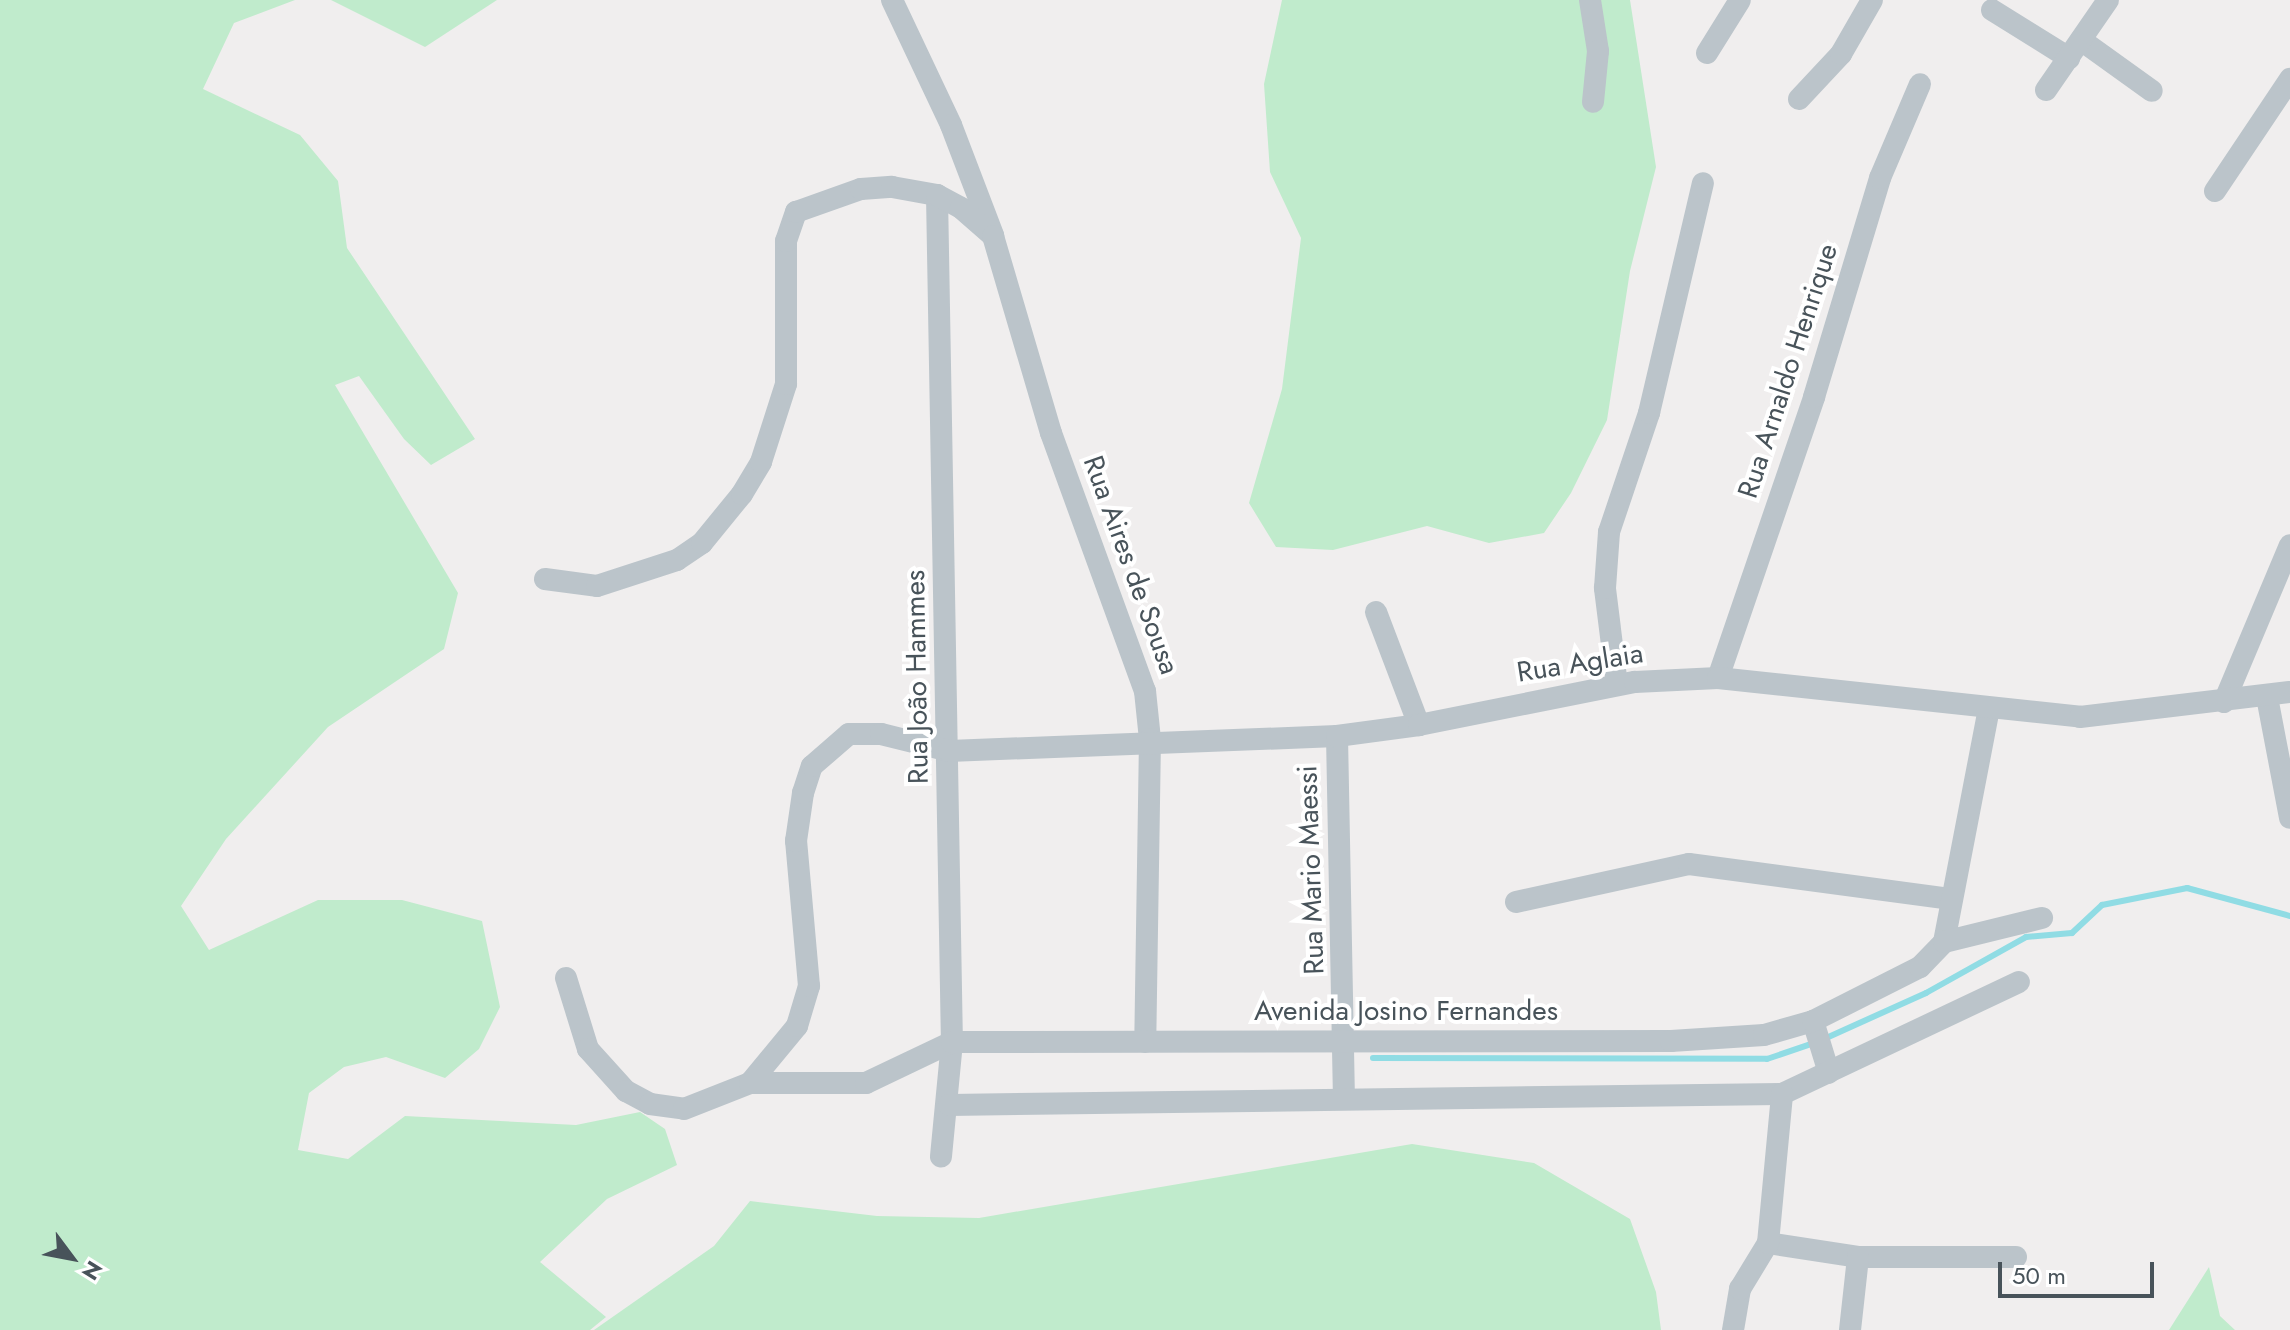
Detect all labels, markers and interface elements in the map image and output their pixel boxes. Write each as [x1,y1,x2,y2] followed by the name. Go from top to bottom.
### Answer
[1731,239,1845,503] street label: Rua Arnaldo Henrique
[1076,451,1186,679] street label: Rua Aires de Sousa
[898,570,936,784] street label: Rua João Hammes
[1514,636,1646,690] street label: Rua Aglaia
[1291,765,1331,975] street label: Rua Mario Maessi
[1254,994,1558,1028] street label: Avenida Josino Fernandes
[32,1218,112,1298] north arrow
[2002,1246,2158,1296] scale bar
[74,1255,111,1287] text: N
[2012,1258,2066,1293] text: 50 m

